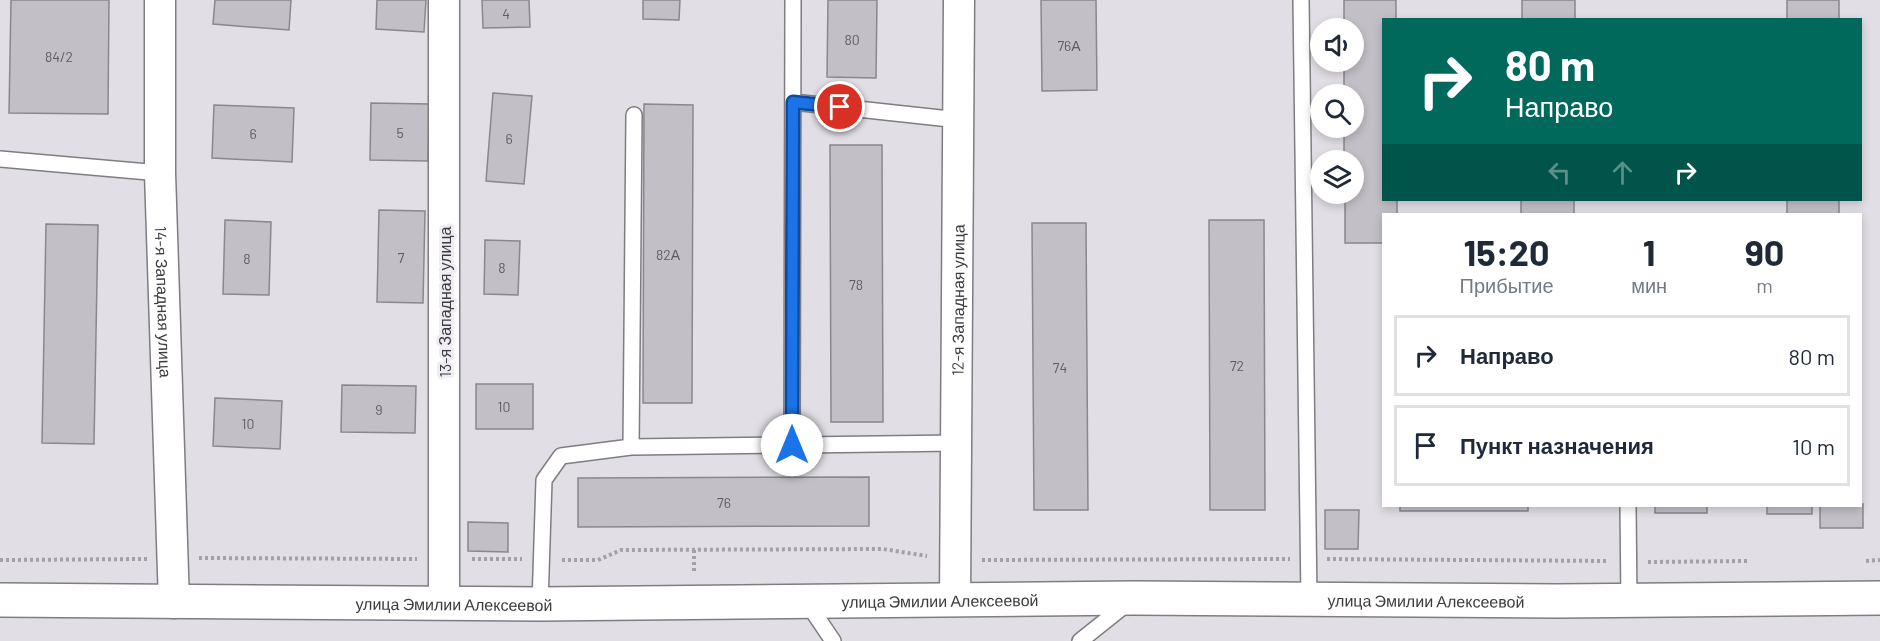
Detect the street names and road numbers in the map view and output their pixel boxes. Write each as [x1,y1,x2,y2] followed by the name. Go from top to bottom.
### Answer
[947,224,967,376] street label: 12-я Западная улица
[152,226,176,378] street label: 14-я Западная улица
[435,226,454,378] street label: 13-я Западная улица
[841,589,1039,610] street label: улица Эмилии Алексеевой
[1327,590,1525,610] street label: улица Эмилии Алексеевой
[355,593,553,614] street label: улица Эмилии Алексеевой

